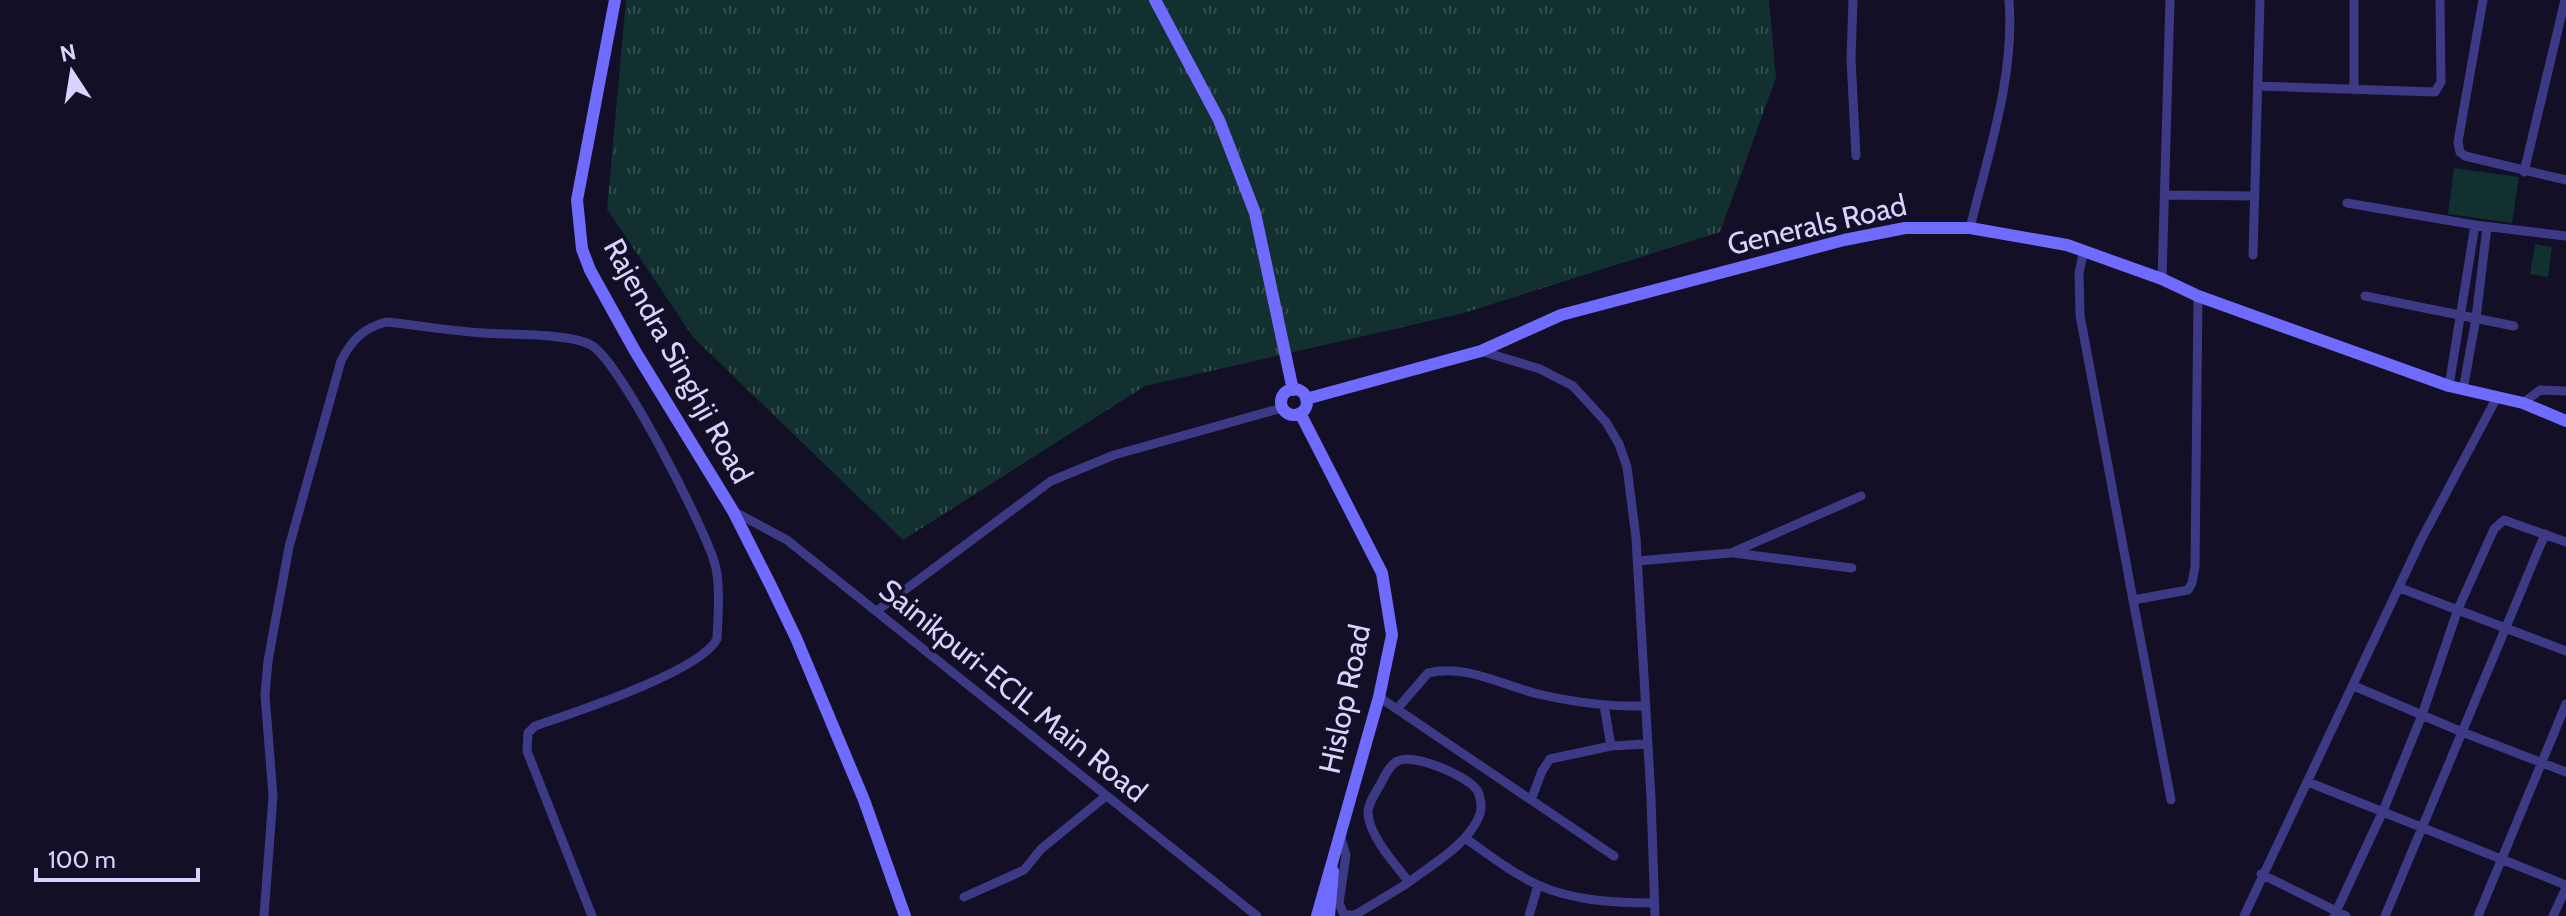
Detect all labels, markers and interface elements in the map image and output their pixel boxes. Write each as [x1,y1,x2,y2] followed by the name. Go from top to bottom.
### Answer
[32,32,112,112] north arrow
[58,38,78,68] text: N
[1724,186,1910,263] street label: Generals Road
[596,232,761,490] street label: Rajendra Singhji Road
[872,571,1155,810] street label: Sainikpuri-ECIL Main Road
[1311,621,1378,777] street label: Hislop Road
[36,832,198,882] scale bar
[48,845,116,874] text: 100 m

